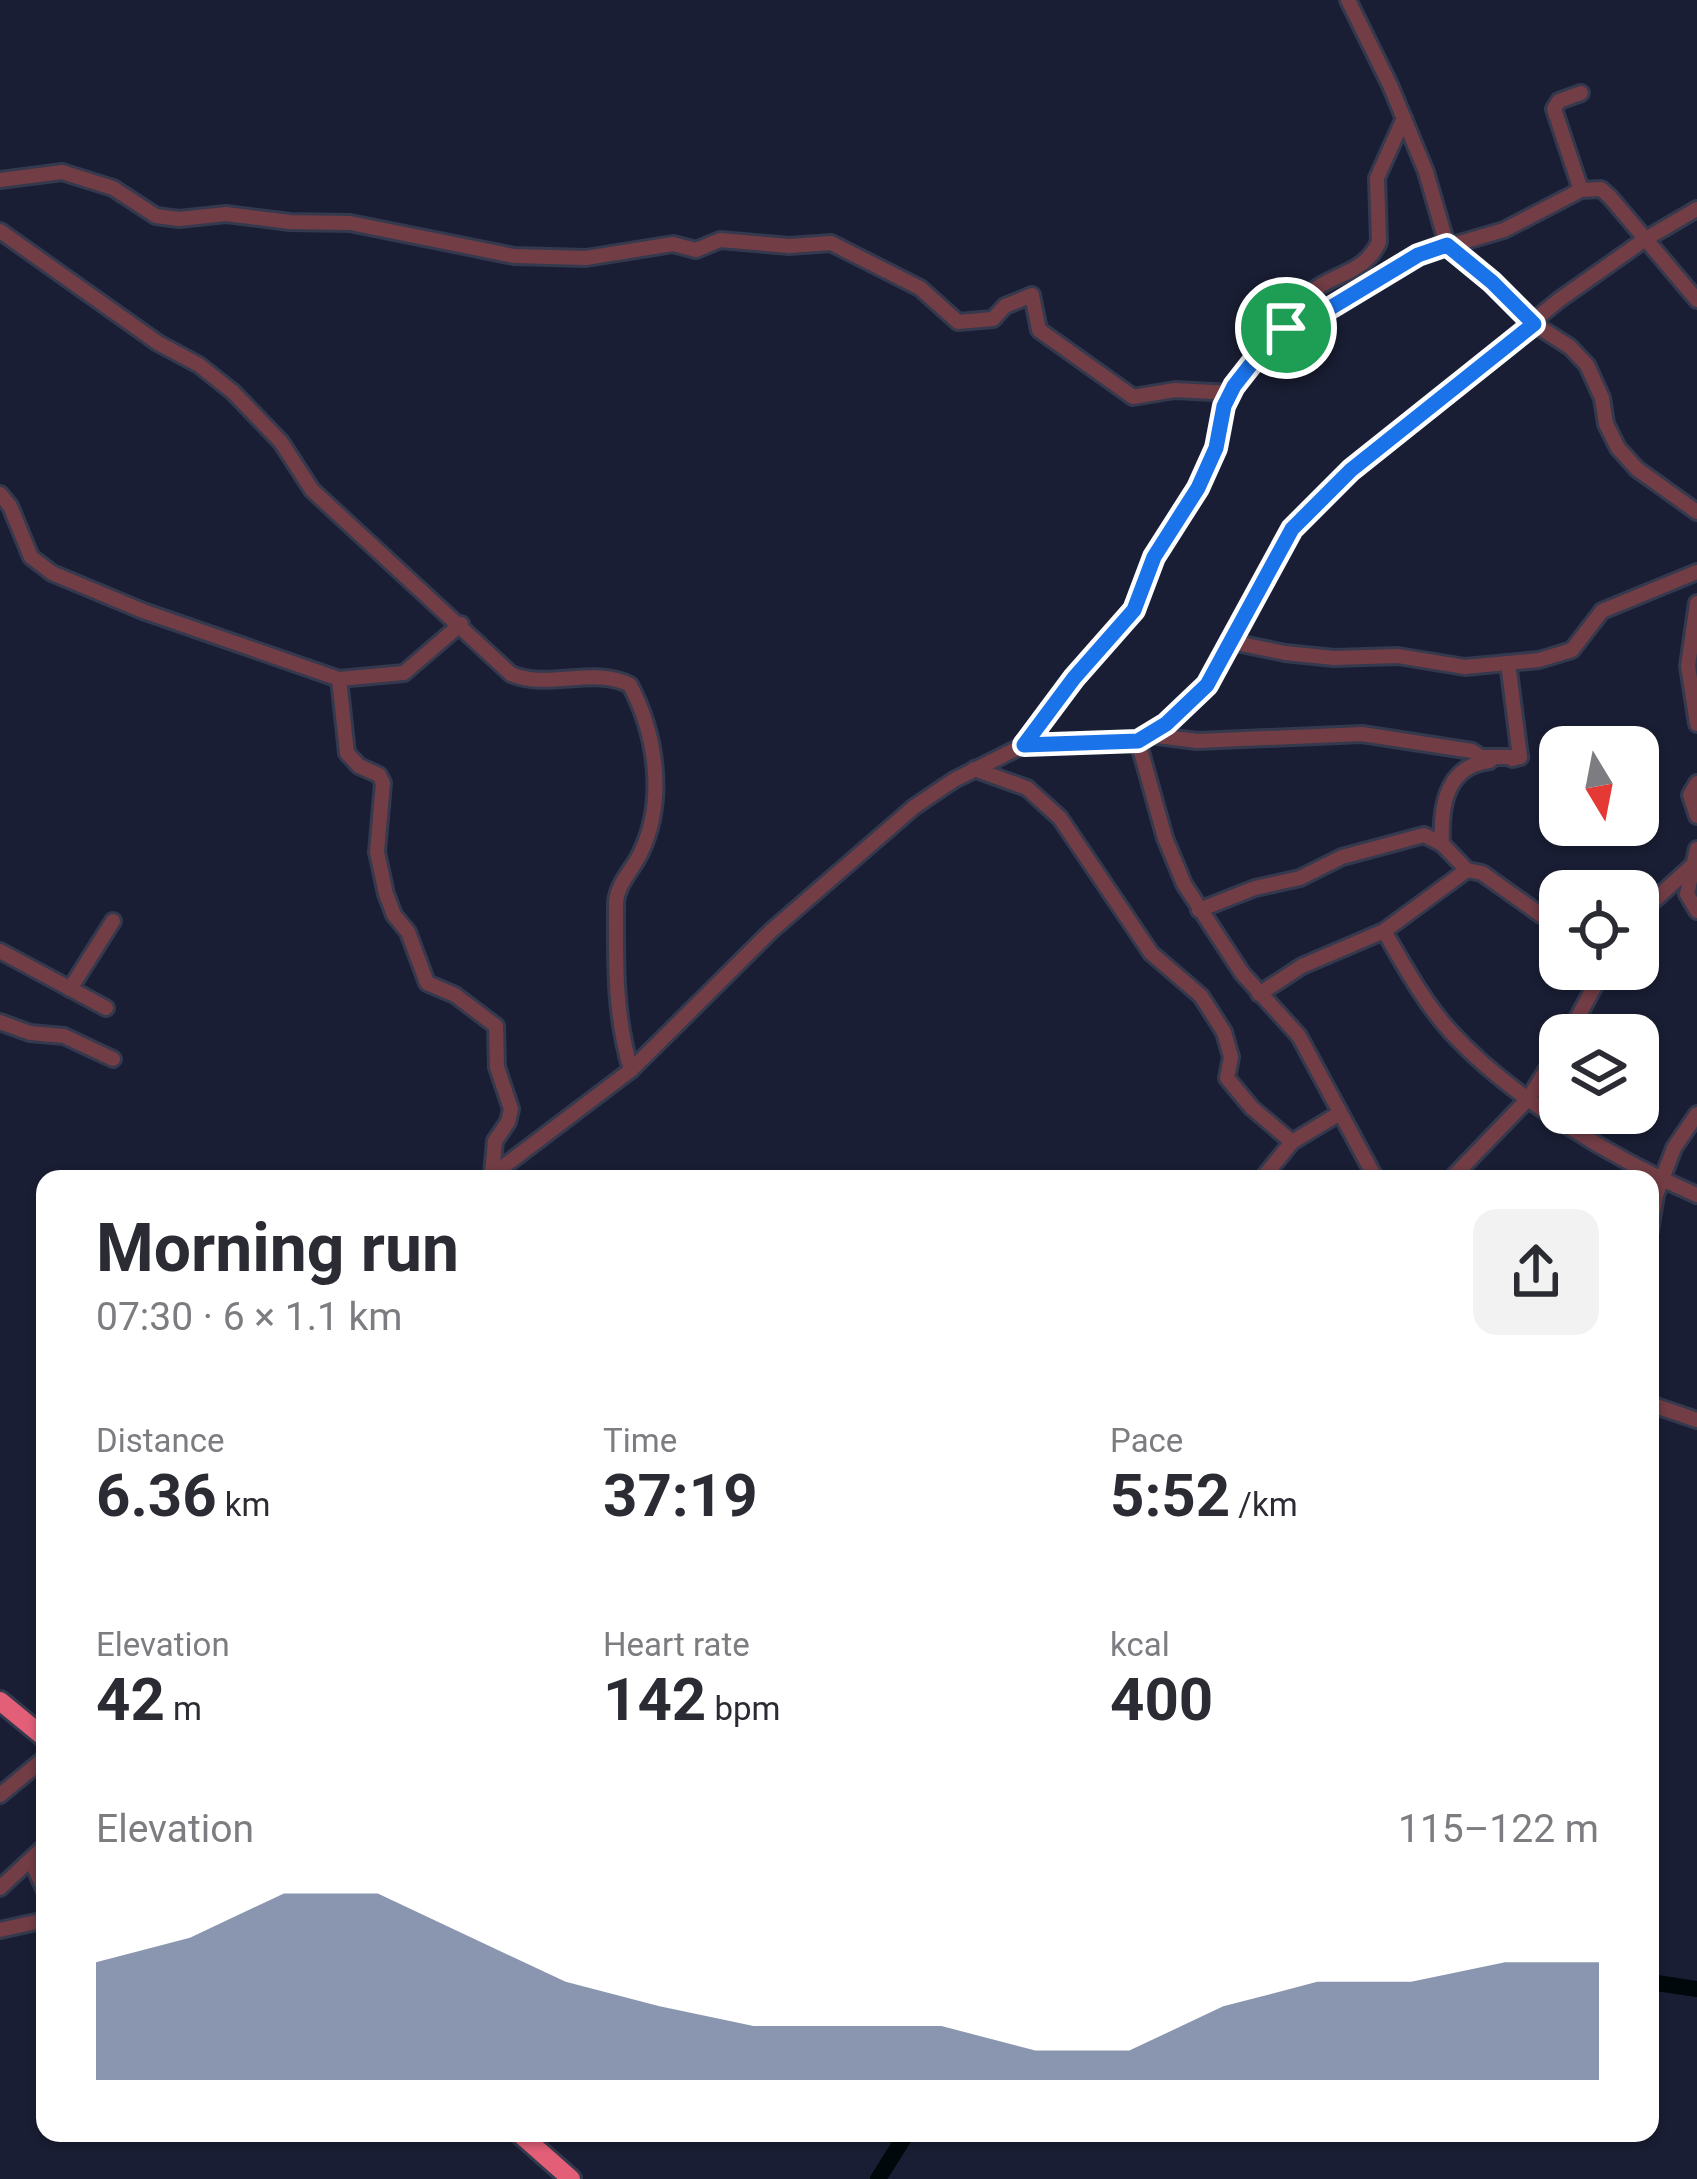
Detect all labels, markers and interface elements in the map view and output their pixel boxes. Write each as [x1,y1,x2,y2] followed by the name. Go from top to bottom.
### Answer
[1235,277,1337,379] pin
[1253,295,1319,361] icon: arrive
[1539,726,1659,846] north arrow
[1539,726,1659,1134] map controls
[1539,870,1659,990] button: locate
[1539,1014,1659,1134] button: layers
[1473,1209,1599,1335] button: share
[96,1210,459,1287] text: Morning run
[96,1294,403,1340] text: 07:30 · 6 × 1.1 km
[96,1421,224,1460] text: Distance
[603,1421,677,1460] text: Time
[1110,1421,1183,1460] text: Pace
[96,1460,217,1531] text: 6.36
[603,1460,758,1531] text: 37:19
[1110,1460,1230,1531] text: 5:52
[217,1485,271,1524] text: km
[1230,1485,1298,1524] text: /km
[96,1625,230,1664] text: Elevation
[603,1625,750,1664] text: Heart rate
[1110,1625,1170,1664] text: kcal
[96,1664,165,1735] text: 42
[603,1664,706,1735] text: 142
[1110,1664,1213,1735] text: 400
[165,1689,202,1728] text: m
[706,1689,780,1728] text: bpm
[96,1806,254,1852] text: Elevation
[1398,1806,1599,1852] text: 115–122 m

